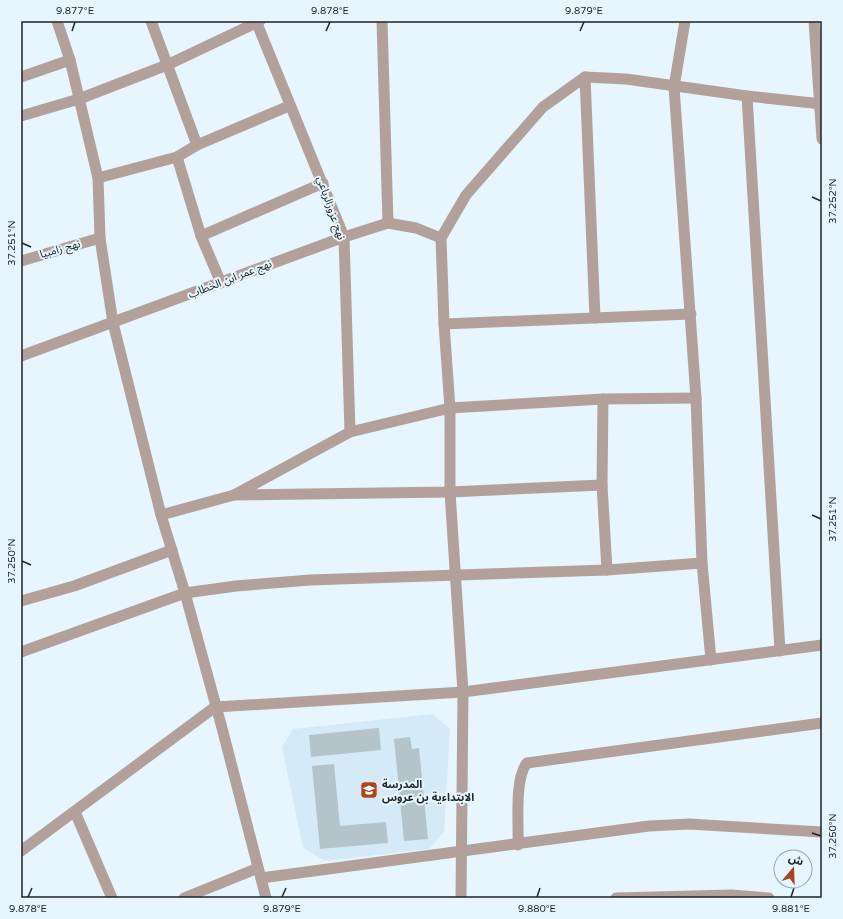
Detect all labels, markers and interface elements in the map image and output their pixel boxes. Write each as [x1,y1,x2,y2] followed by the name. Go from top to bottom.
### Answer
[56,5,94,17] text: 9.877°E
[311,5,349,17] text: 9.878°E
[565,5,603,17] text: 9.879°E
[312,174,348,242] street label: نهج عزوزالرباعي
[827,178,839,224] text: 37.252°N
[6,220,18,266] text: 37.251°N
[38,237,82,262] street label: نهج زامبيا
[186,257,274,302] street label: نهج عمر ابن الخطاب
[827,496,839,542] text: 37.251°N
[6,538,18,584] text: 37.250°N
[382,778,474,804] place label: المدرسة الابتداءية بن عروس
[359,780,379,800] school or university icon: المدرسة الابتداءية بن عروس
[827,813,839,859] text: 37.250°N
[773,849,813,889] north arrow
[787,851,805,869] text: ش
[9,903,47,915] text: 9.878°E
[263,903,301,915] text: 9.879°E
[518,903,556,915] text: 9.880°E
[772,903,810,915] text: 9.881°E

